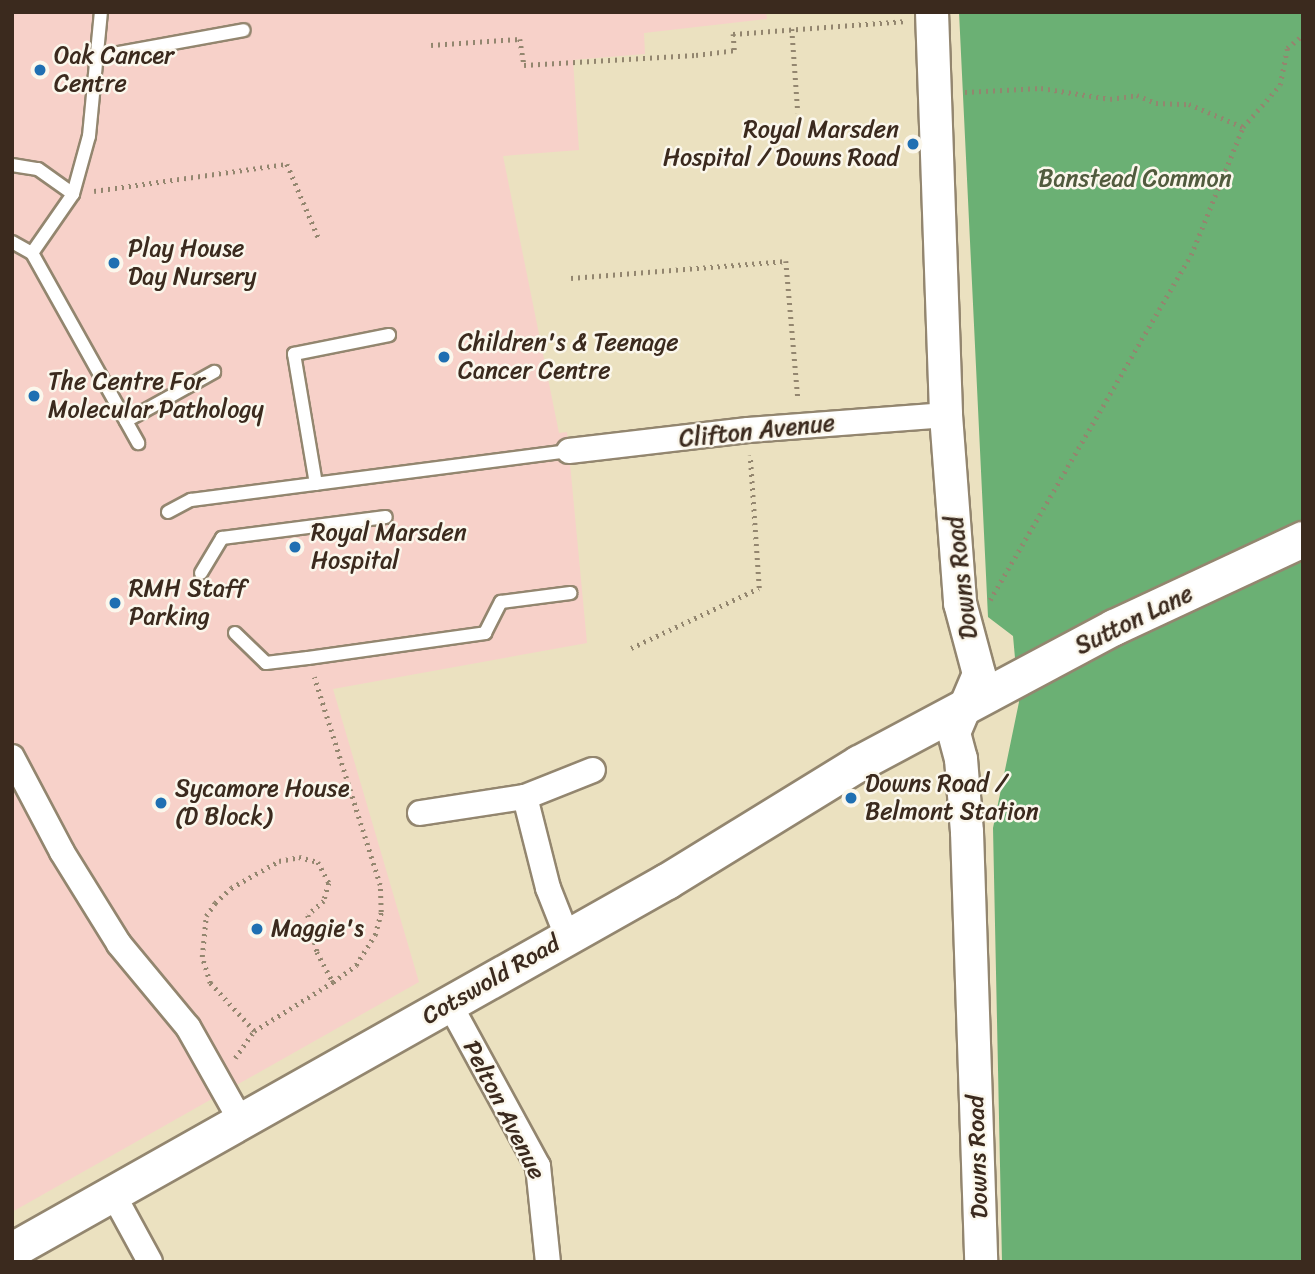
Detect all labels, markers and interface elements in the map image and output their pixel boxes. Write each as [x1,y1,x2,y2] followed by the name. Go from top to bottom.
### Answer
[54,42,175,98] place label: Oak Cancer Centre
[32,62,48,78] marker: Oak Cancer Centre
[663,116,899,172] place label: Royal Marsden Hospital / Downs Road
[905,136,921,152] marker: Royal Marsden Hospital / Downs Road
[1038,165,1232,193] park label: Banstead Common
[128,235,258,291] place label: Play House Day Nursery
[106,255,122,271] marker: Play House Day Nursery
[458,329,679,385] place label: Children's & Teenage Cancer Centre
[436,349,452,365] marker: Children's & Teenage Cancer Centre
[48,368,264,424] place label: The Centre For Molecular Pathology
[26,388,42,404] marker: The Centre For Molecular Pathology
[678,408,836,454] street label: Clifton Avenue
[940,515,984,641] street label: Downs Road
[311,519,466,575] place label: Royal Marsden Hospital
[285,537,305,557] marker: Royal Marsden Hospital
[129,575,246,631] place label: RMH Staff Parking
[1070,579,1198,661] street label: Sutton Lane
[107,595,123,611] marker: RMH Staff Parking
[865,770,1039,826] place label: Downs Road / Belmont Station
[175,775,349,831] place label: Sycamore House (D Block)
[843,790,859,806] marker: Downs Road / Belmont Station
[153,795,169,811] marker: Sycamore House (D Block)
[271,915,364,943] place label: Maggie's
[249,921,265,937] marker: Maggie's
[417,929,565,1031] street label: Cotswold Road
[457,1036,551,1184] street label: Pelton Avenue
[961,1095,995,1219] street label: Downs Road

